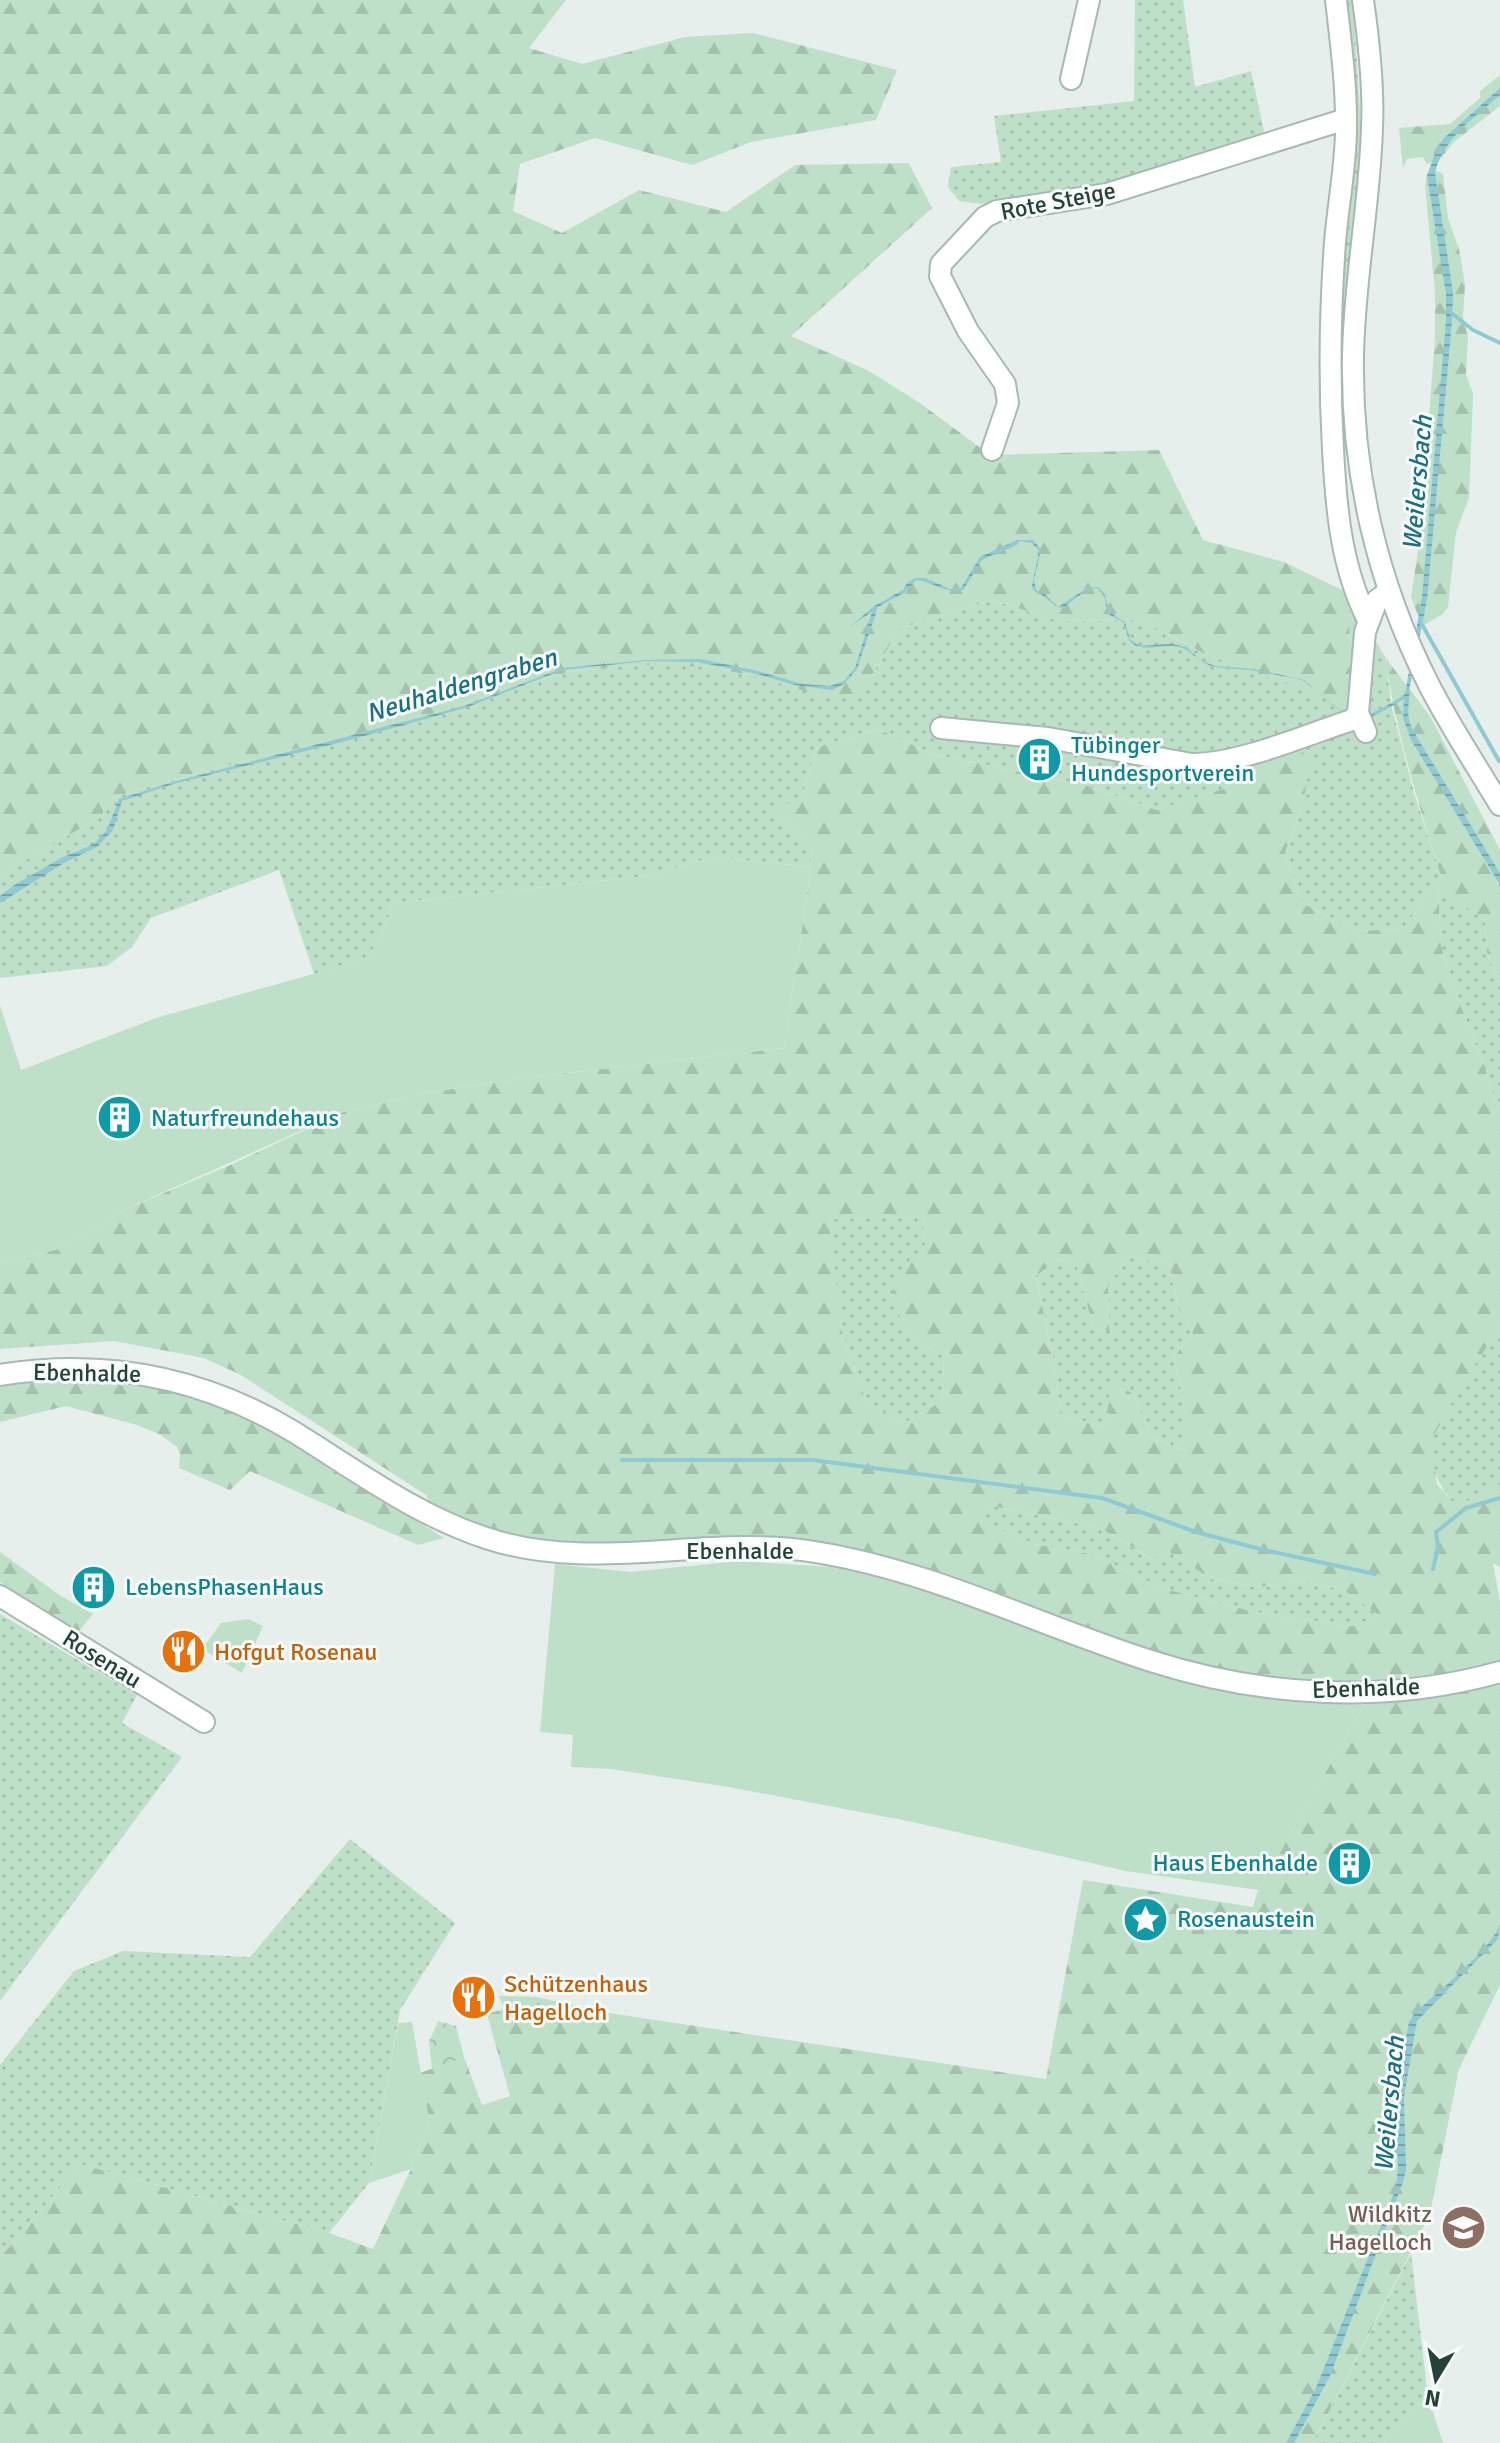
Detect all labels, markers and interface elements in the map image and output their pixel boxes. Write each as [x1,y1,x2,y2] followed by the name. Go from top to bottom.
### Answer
[998,175,1118,227] street label: Rote Steige
[1396,413,1440,552] water label: Weilersbach
[362,641,561,730] water label: Neuhaldengraben
[1071,730,1254,788] place label: Tübinger Hundesportverein
[1016,735,1064,783] building icon: Tübinger Hundesportverein
[96,1094,144,1142] building icon: Naturfreundehaus
[151,1103,339,1133] place label: Naturfreundehaus
[33,1357,141,1389] street label: Ebenhalde
[686,1536,794,1566] street label: Ebenhalde
[70,1563,118,1611] building icon: LebensPhasenHaus
[125,1572,324,1602] place label: LebensPhasenHaus
[57,1623,147,1695] street label: Rosenau
[159,1628,207,1676] restaurant icon: Hofgut Rosenau
[214,1637,377,1667] place label: Hofgut Rosenau
[1311,1671,1421,1705] street label: Ebenhalde
[1325,1839,1373,1887] building icon: Haus Ebenhalde
[1153,1848,1318,1878] place label: Haus Ebenhalde
[1122,1895,1170,1943] place icon: Rosenaustein
[1177,1904,1315,1934] place label: Rosenaustein
[504,1969,648,2027] place label: Schützenhaus Hagelloch
[449,1974,497,2022] restaurant icon: Schützenhaus Hagelloch
[1368,2034,1412,2173] water label: Weilersbach
[1329,2199,1432,2257] place label: Wildkitz Hagelloch
[1439,2204,1487,2252] school or university icon: Wildkitz Hagelloch
[1396,2339,1476,2419] north arrow
[1423,2384,1442,2413] text: N

